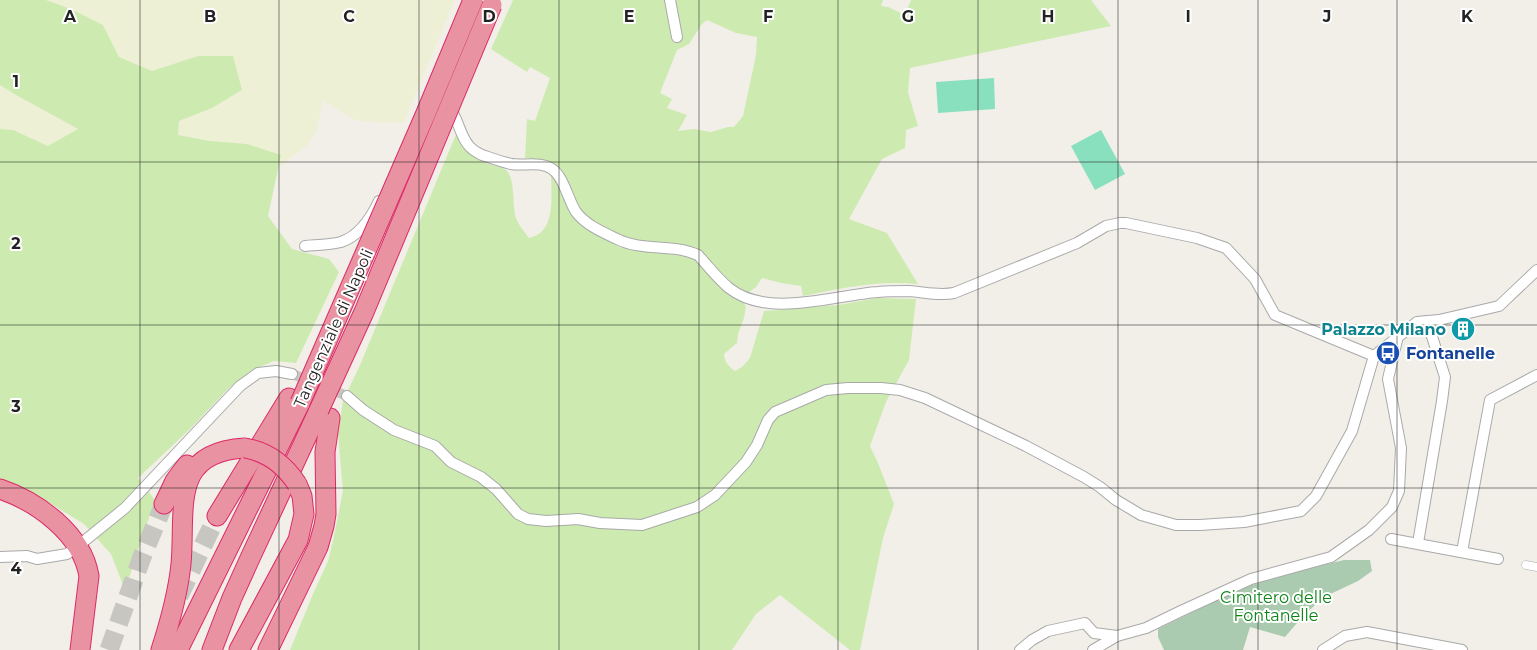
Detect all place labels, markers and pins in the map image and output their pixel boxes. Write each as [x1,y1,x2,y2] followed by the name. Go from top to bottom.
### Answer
[1450,316,1476,342] building icon: Palazzo Milano
[1321,320,1446,339] place label: Palazzo Milano
[1375,340,1401,366] bus stop icon: Fontanelle
[1406,344,1495,363] place label: Fontanelle

